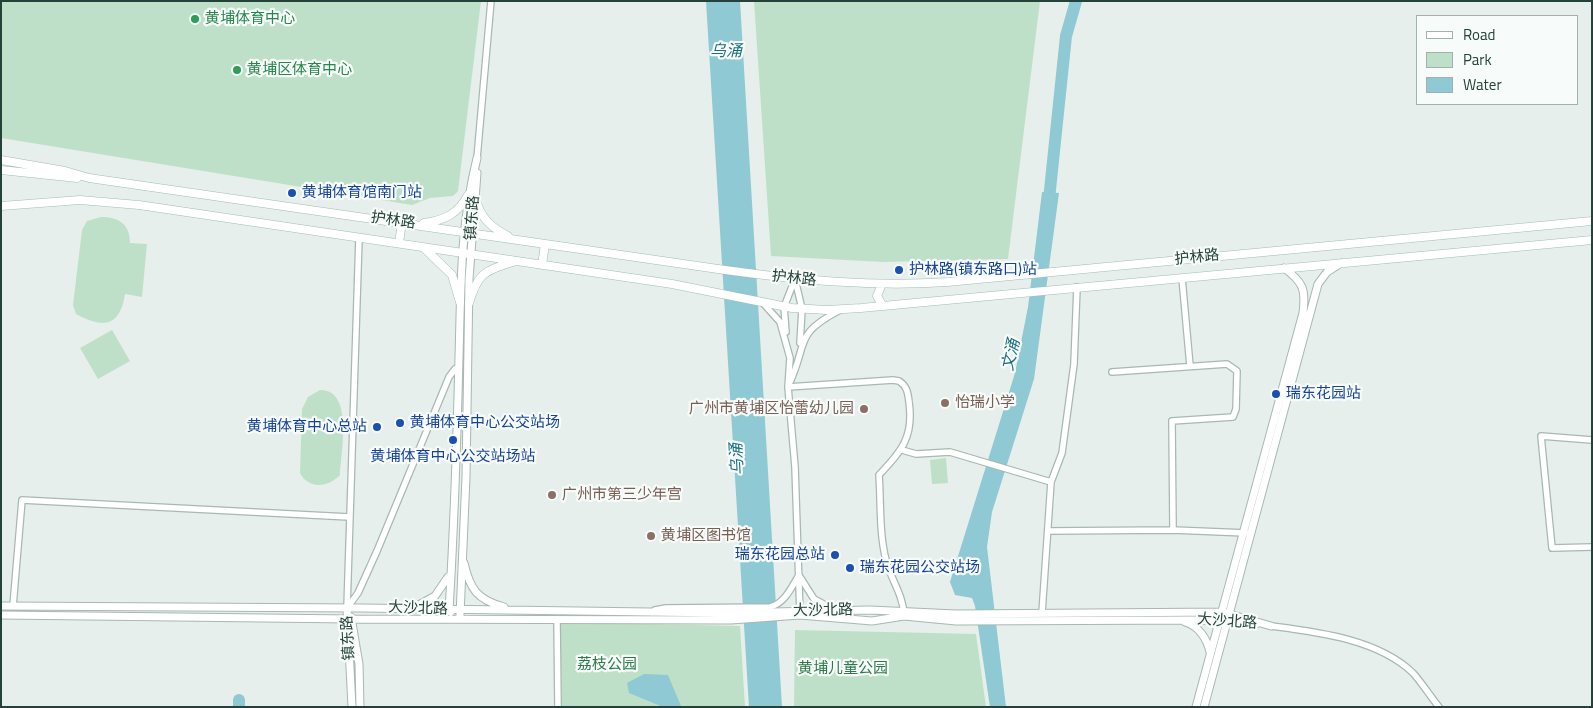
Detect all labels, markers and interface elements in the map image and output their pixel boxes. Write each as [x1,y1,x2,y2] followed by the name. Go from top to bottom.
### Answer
[205,10,295,28] place label: 黄埔体育中心
[189,13,201,25] marker: 黄埔体育中心
[1416,15,1578,105] legend
[1463,23,1495,46] text: Road
[710,42,742,62] water label: 乌涌
[1463,48,1492,71] text: Park
[247,61,352,79] place label: 黄埔区体育中心
[231,64,243,76] marker: 黄埔区体育中心
[1463,73,1502,96] text: Water
[302,184,422,202] place label: 黄埔体育馆南门站
[286,187,298,199] marker: 黄埔体育馆南门站
[462,195,484,241] street label: 镇东路
[369,209,417,233] street label: 护林路
[1174,247,1220,269] street label: 护林路
[909,261,1037,279] place label: 护林路(镇东路口)站
[893,264,905,276] marker: 护林路(镇东路口)站
[771,268,817,290] street label: 护林路
[999,337,1025,373] water label: 文涌
[1286,385,1361,403] place label: 瑞东花园站
[1270,388,1282,400] marker: 瑞东花园站
[955,394,1015,412] place label: 怡瑞小学
[939,397,951,409] marker: 怡瑞小学
[689,400,854,418] place label: 广州市黄埔区怡蕾幼儿园
[858,403,870,415] marker: 广州市黄埔区怡蕾幼儿园
[410,414,560,432] place label: 黄埔体育中心公交站场
[394,417,406,429] marker: 黄埔体育中心公交站场
[247,418,367,436] place label: 黄埔体育中心总站
[371,421,383,433] marker: 黄埔体育中心总站
[447,434,459,446] marker: 黄埔体育中心公交站场站
[728,443,748,475] water label: 乌涌
[371,448,535,466] place label: 黄埔体育中心公交站场站
[562,486,682,504] place label: 广州市第三少年宫
[546,489,558,501] marker: 广州市第三少年宫
[661,527,751,545] place label: 黄埔区图书馆
[645,530,657,542] marker: 黄埔区图书馆
[735,546,825,564] place label: 瑞东花园总站
[829,549,841,561] marker: 瑞东花园总站
[860,559,980,577] place label: 瑞东花园公交站场
[844,562,856,574] marker: 瑞东花园公交站场
[388,599,448,619] street label: 大沙北路
[793,601,853,621] street label: 大沙北路
[1196,611,1258,633] street label: 大沙北路
[339,615,359,661] street label: 镇东路
[577,656,637,674] park label: 荔枝公园
[798,660,888,678] park label: 黄埔儿童公园

